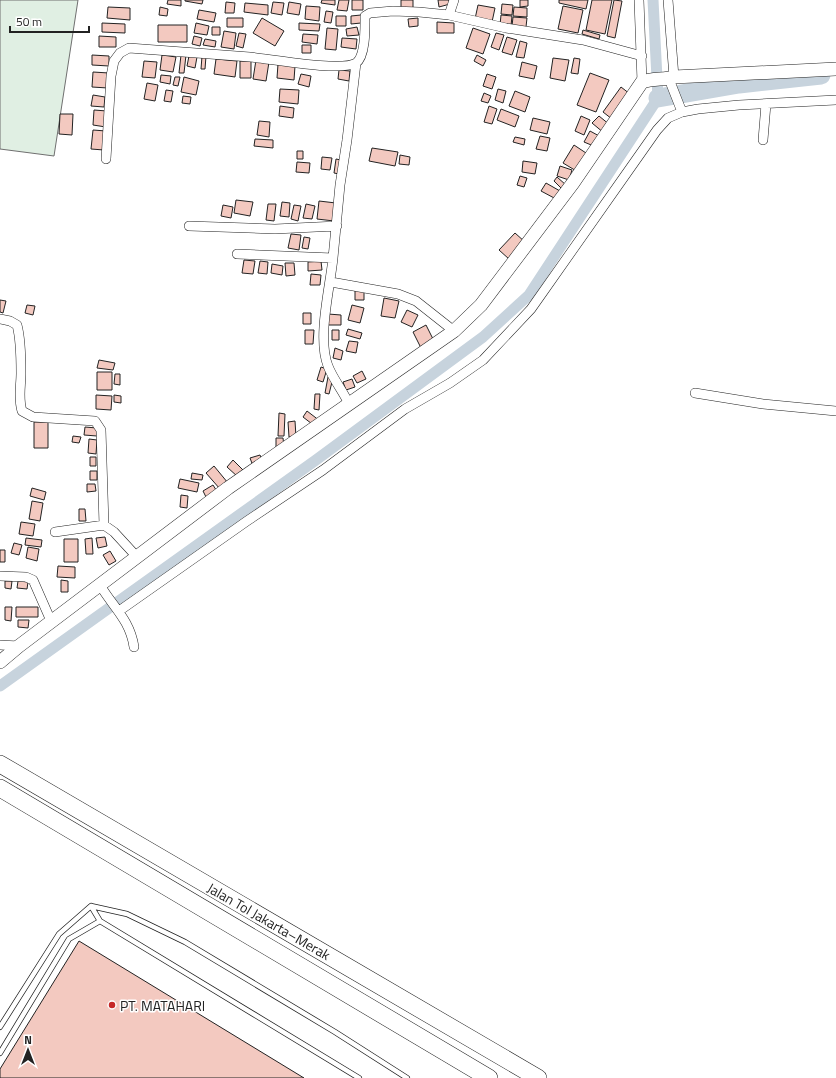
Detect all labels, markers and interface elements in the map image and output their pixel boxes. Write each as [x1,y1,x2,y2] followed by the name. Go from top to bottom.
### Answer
[10,8,89,34] scale bar
[16,12,42,31] text: 50 m
[203,877,335,965] street label: Jalan Tol Jakarta–Merak
[120,995,205,1016] place label: PT. MATAHARI
[107,1000,117,1010] marker: PT. MATAHARI
[8,1030,48,1070] north arrow
[24,1032,32,1048] text: N

